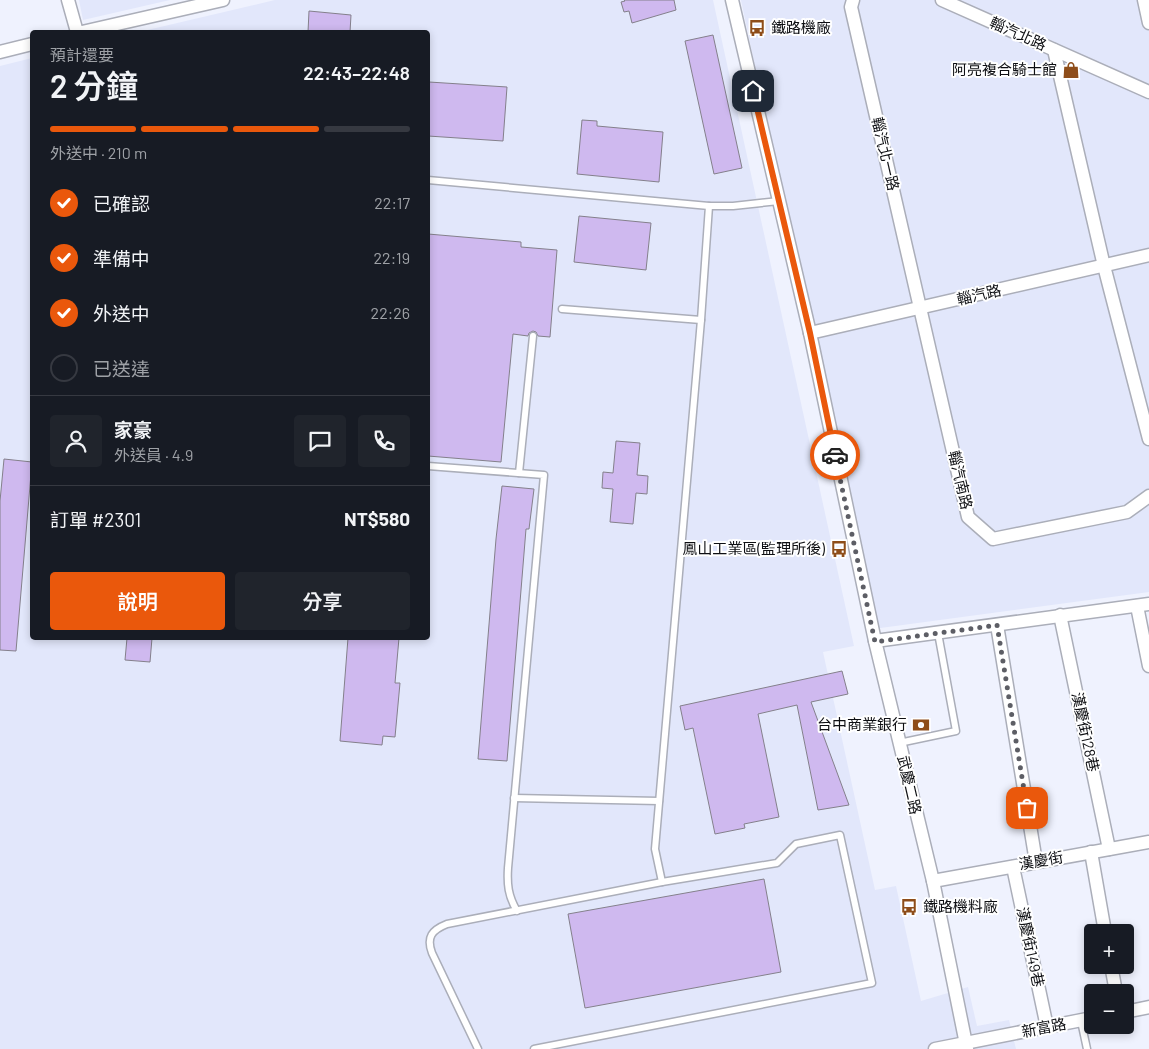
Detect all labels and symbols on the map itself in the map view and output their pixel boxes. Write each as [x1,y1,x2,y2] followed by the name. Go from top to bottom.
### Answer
[987,13,1049,54] street label: 輜汽北路
[747,18,767,38] bus stop icon: 鐵路機廠
[771,18,831,36] place label: 鐵路機廠
[952,60,1057,78] place label: 阿亮複合騎士館
[1061,60,1081,80] shop icon: 阿亮複合騎士館
[732,70,774,112] pin
[869,115,903,192] street label: 輜汽北一路
[955,280,1003,308] street label: 輜汽路
[810,430,860,480] courier
[945,449,976,511] street label: 輜汽南路
[682,539,825,557] place label: 鳳山工業區(監理所後)
[829,539,849,559] bus stop icon: 鳳山工業區(監理所後)
[1069,690,1103,773] street label: 漢慶街128巷
[817,715,907,733] place label: 台中商業銀行
[911,715,931,735] bank icon: 台中商業銀行
[894,754,925,816] street label: 武慶二路
[1006,787,1048,829] pin
[1017,847,1065,873] street label: 漢慶街
[899,897,919,917] bus stop icon: 鐵路機料廠
[923,897,998,915] place label: 鐵路機料廠
[1014,905,1048,988] street label: 漢慶街149巷
[1020,1014,1068,1040] street label: 新富路

